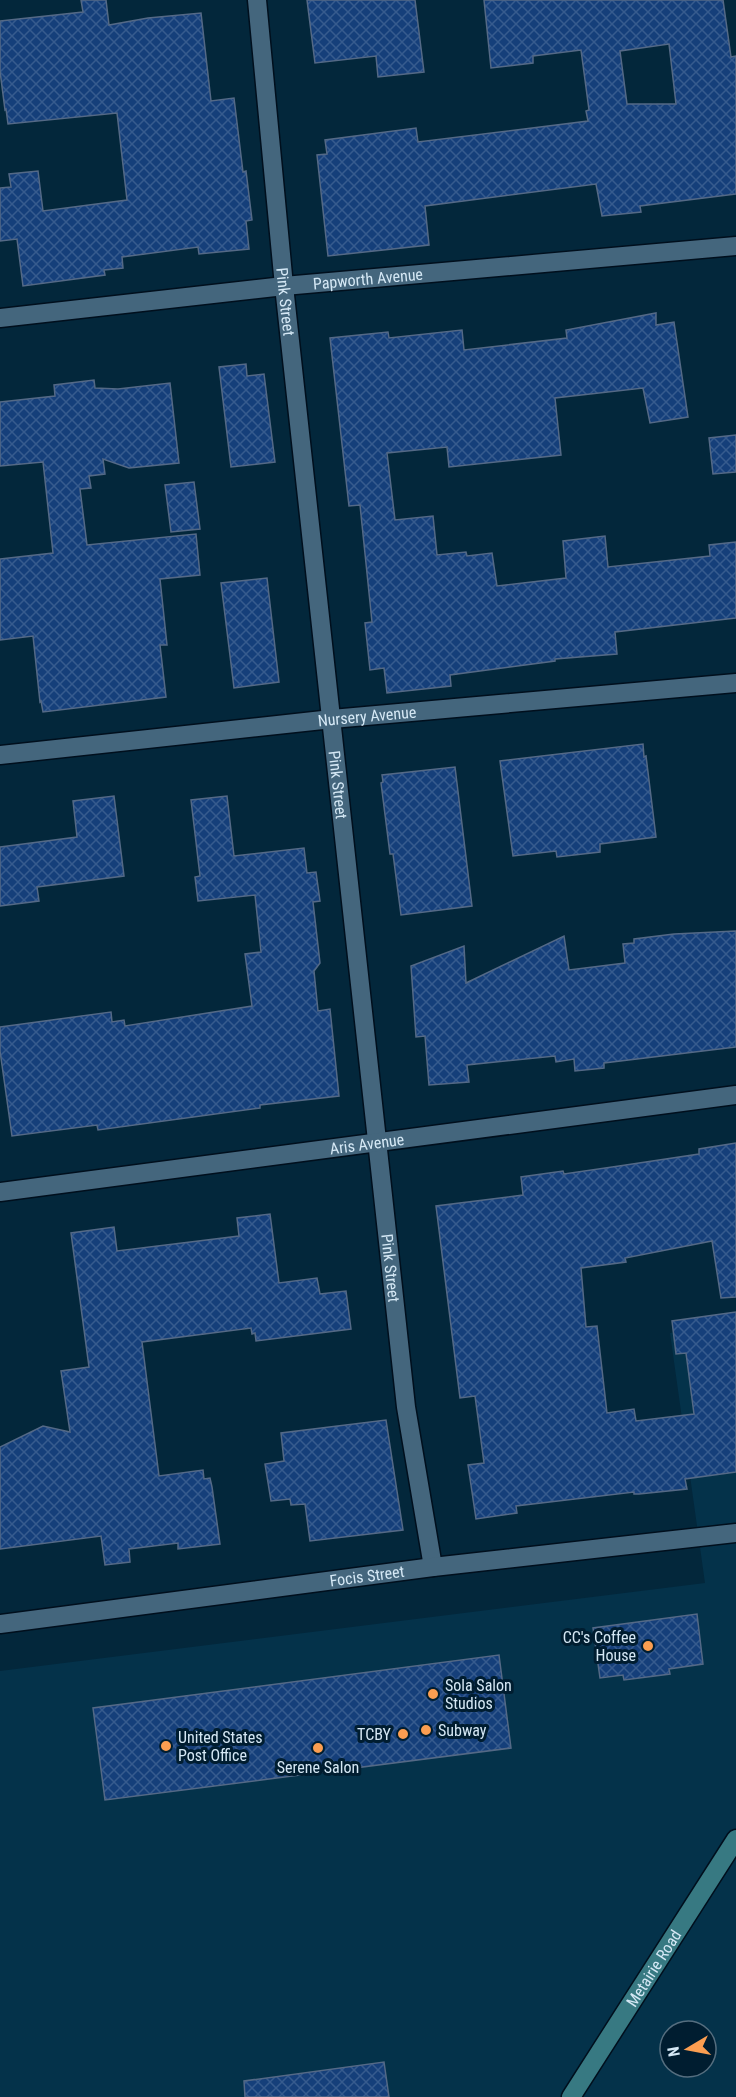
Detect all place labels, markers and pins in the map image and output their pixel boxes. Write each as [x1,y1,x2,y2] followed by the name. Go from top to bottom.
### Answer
[563,1628,636,1665] place label: CC's Coffee House
[641,1639,655,1653] marker: CC's Coffee House
[445,1676,512,1713] place label: Sola Salon Studios
[426,1687,440,1701] marker: Sola Salon Studios
[438,1721,487,1740] place label: Subway
[419,1723,433,1737] marker: Subway
[357,1725,392,1744] place label: TCBY
[396,1727,410,1741] marker: TCBY
[178,1728,262,1765] place label: United States Post Office
[159,1739,173,1753] marker: United States Post Office
[311,1741,325,1755] marker: Serene Salon
[277,1758,359,1777] place label: Serene Salon

